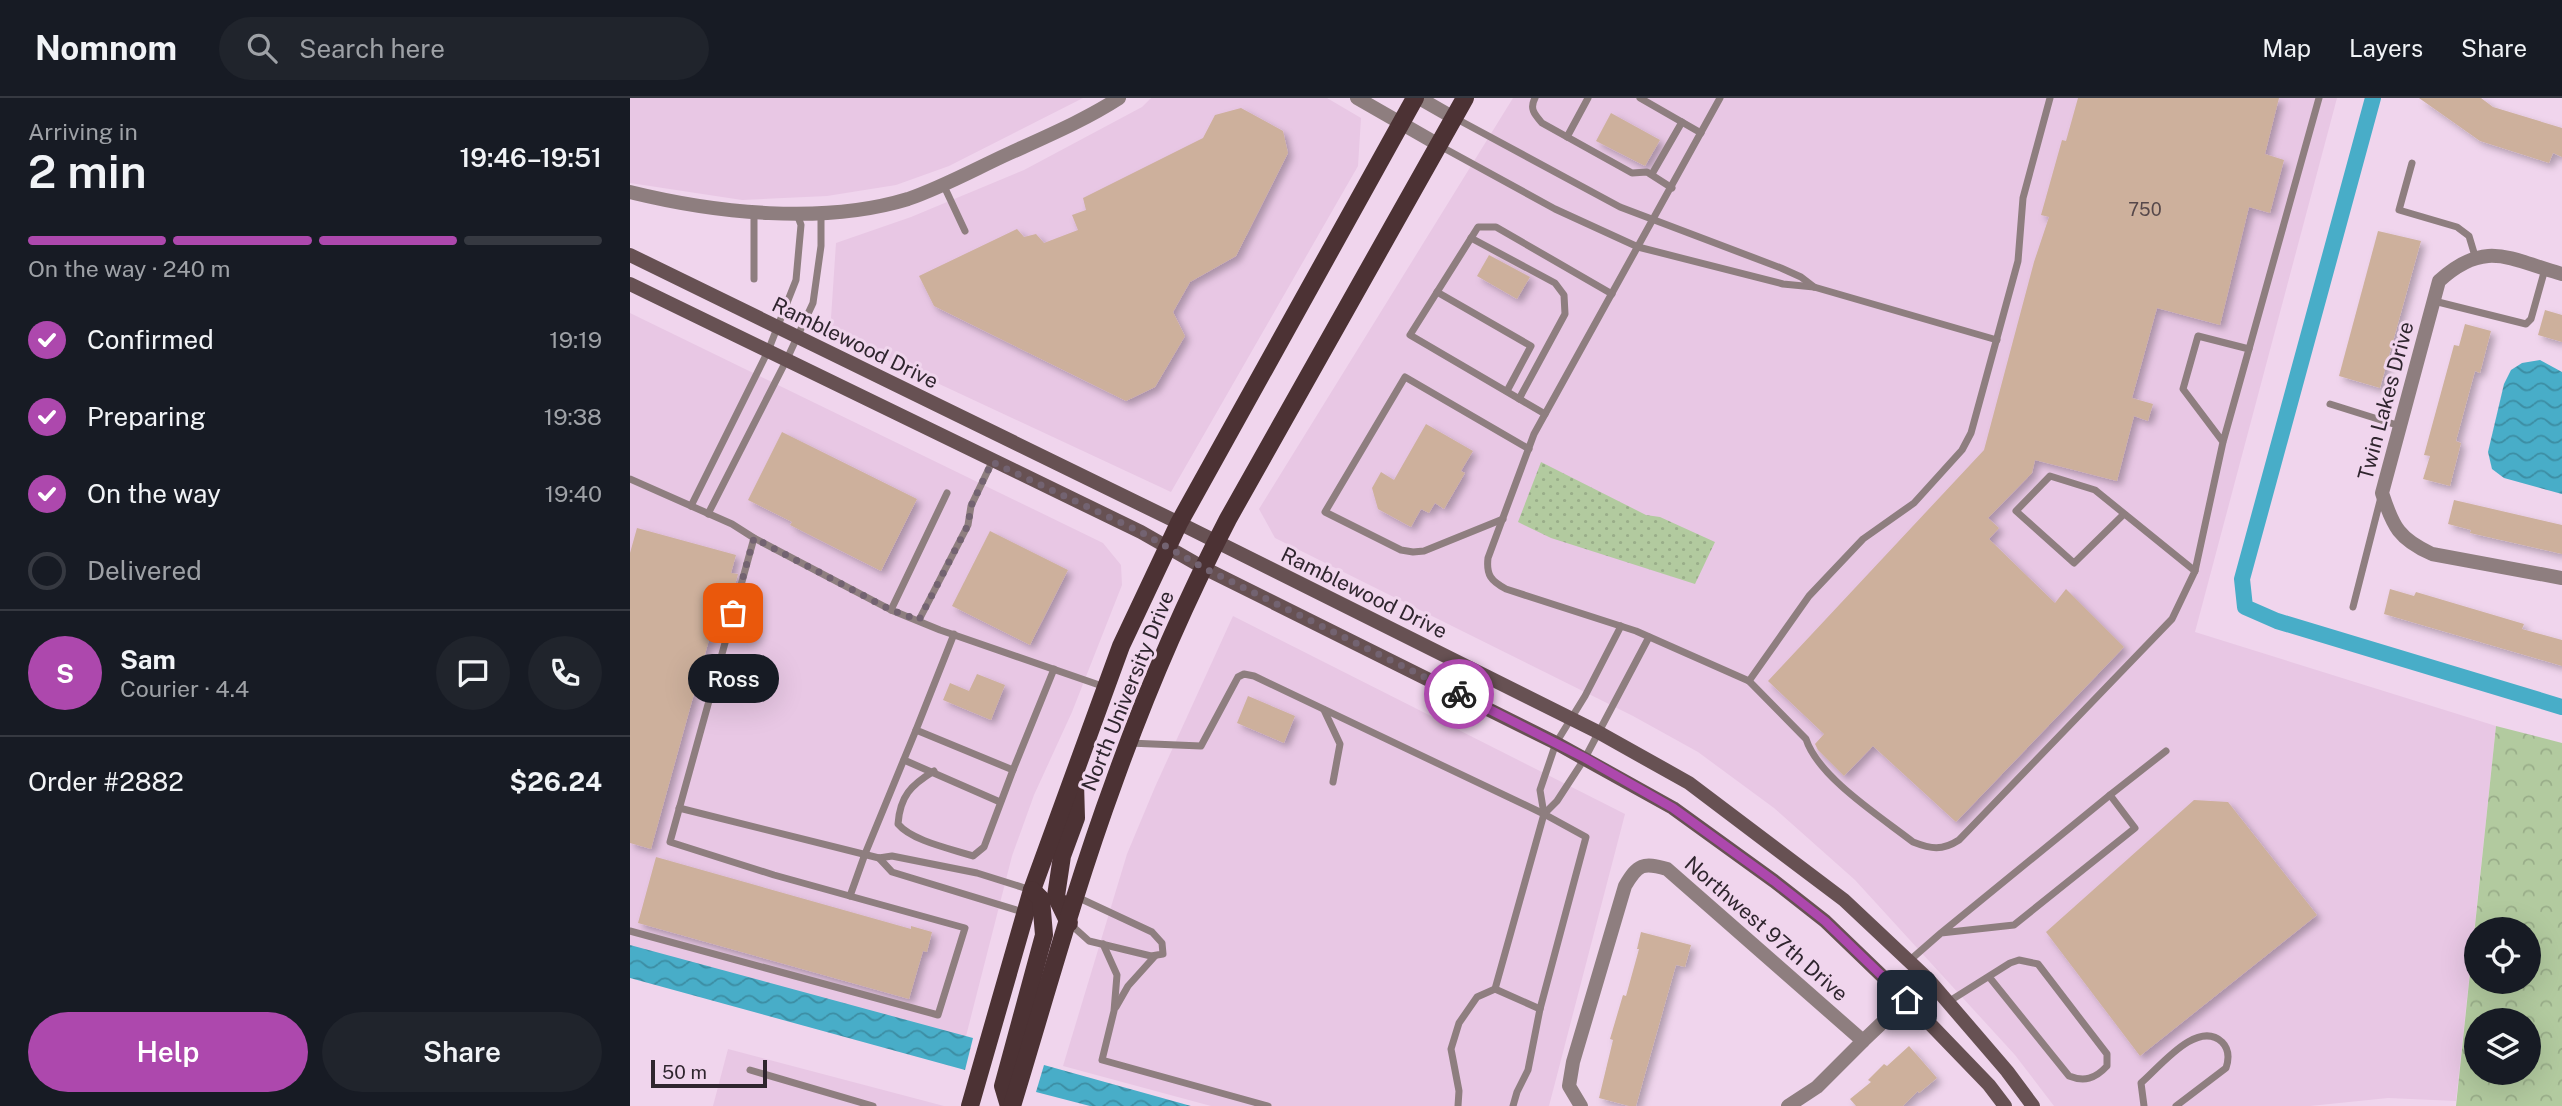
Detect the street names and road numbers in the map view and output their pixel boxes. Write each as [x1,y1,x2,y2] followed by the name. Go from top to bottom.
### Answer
[768,291,942,394] street label: Ramblewood Drive
[2352,319,2419,483] street label: Twin Lakes Drive
[1277,541,1451,644] street label: Ramblewood Drive
[1076,587,1179,795] street label: North University Drive
[1680,851,1853,1006] street label: Northwest 97th Drive

